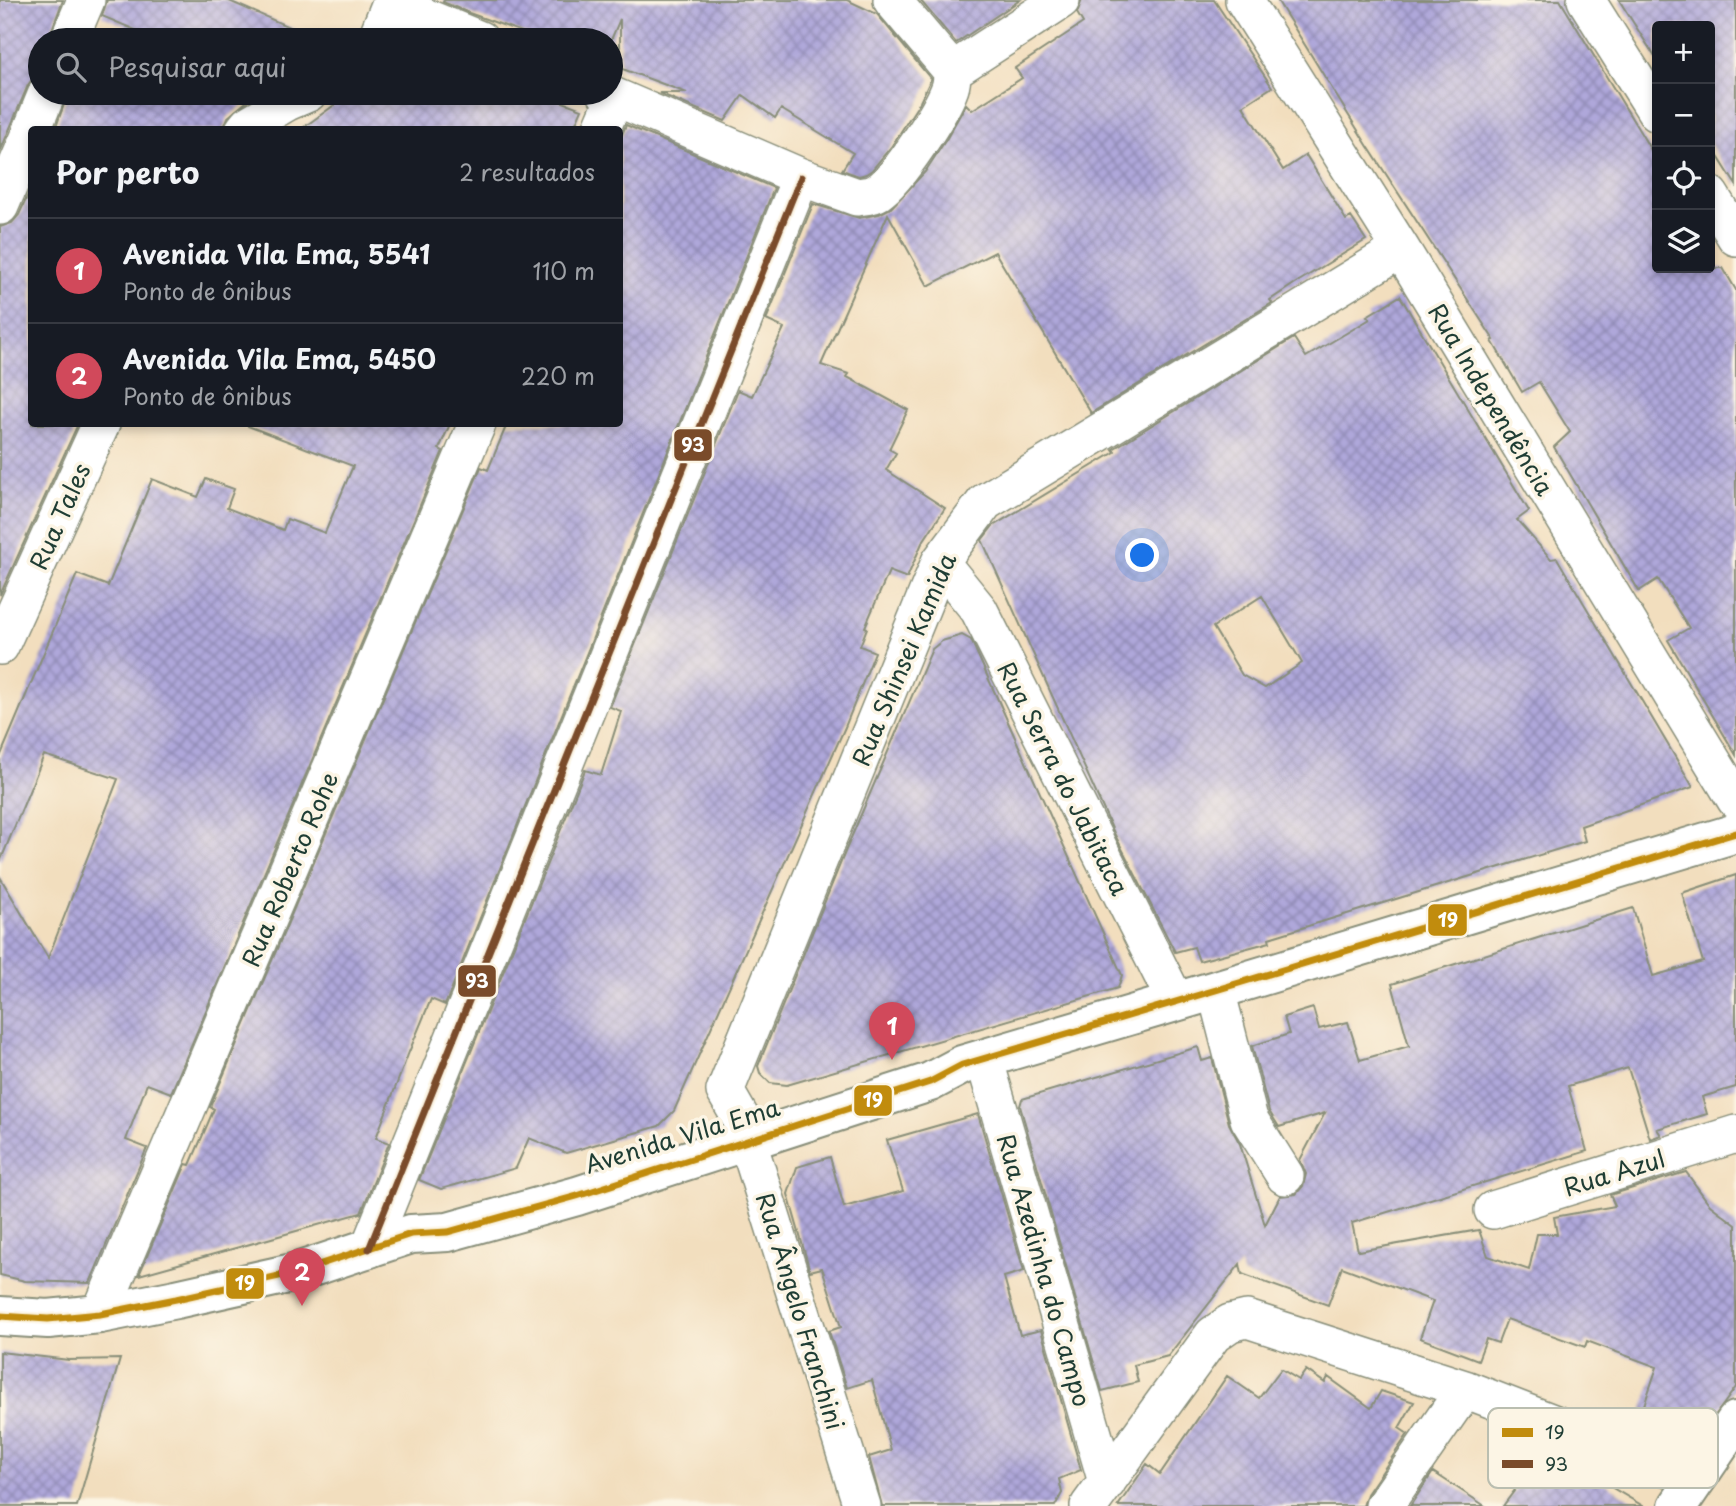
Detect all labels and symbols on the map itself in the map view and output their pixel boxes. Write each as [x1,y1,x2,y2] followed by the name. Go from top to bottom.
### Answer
[1420,296,1564,502] street label: Rua Independência
[673,428,713,462] line badge: 93
[681,430,705,458] text: 93
[20,457,99,575] street label: Rua Tales
[1125,538,1159,572] your location
[842,547,964,771] street label: Rua Shinsei Kamida
[989,655,1139,901] street label: Rua Serra do Jabitaca
[232,766,346,972] street label: Rua Roberto Rohe
[1427,903,1468,937] line badge: 19
[1438,905,1458,933] text: 19
[457,964,497,998] line badge: 93
[465,966,489,994] text: 93
[869,1002,915,1060] pin: 1
[853,1084,893,1117] line badge: 19
[863,1085,883,1113] text: 19
[580,1088,784,1182] street label: Avenida Vila Ema
[989,1129,1101,1411] street label: Rua Azedinha do Campo
[1559,1140,1669,1204] street label: Rua Azul
[748,1188,854,1434] street label: Rua Ângelo Franchini
[279,1248,325,1306] pin: 2
[225,1267,265,1300] line badge: 19
[235,1268,255,1296] text: 19
[1488,1408,1718,1488] legend
[1545,1417,1565,1445] text: 19
[1545,1449,1568,1477] text: 93

